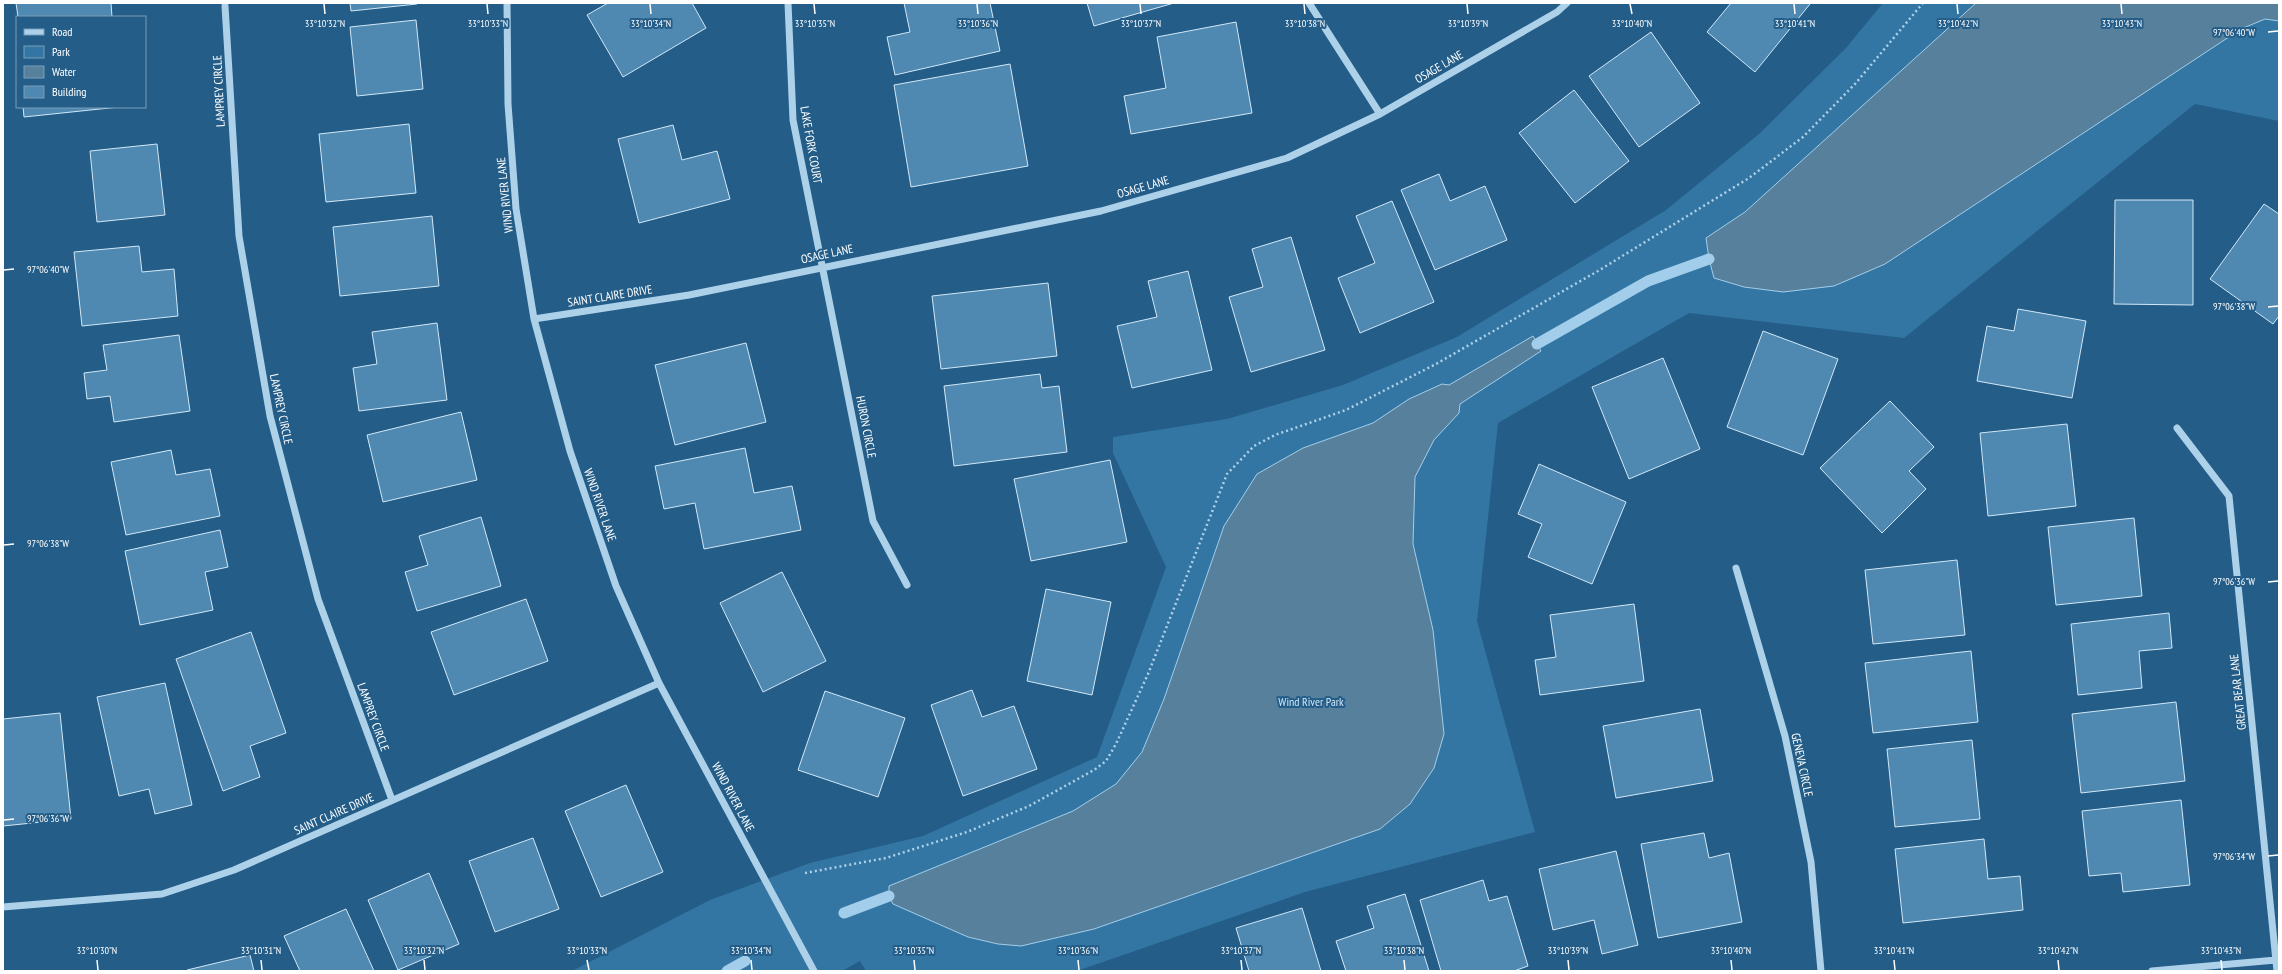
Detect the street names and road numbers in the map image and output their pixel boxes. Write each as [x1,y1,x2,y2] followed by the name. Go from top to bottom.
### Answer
[1412,47,1465,86] street label: OSAGE LANE
[209,55,228,127] street label: LAMPREY CIRCLE
[797,105,826,185] street label: LAKE FORK COURT
[493,156,516,234] street label: WIND RIVER LANE
[1115,172,1170,201] street label: OSAGE LANE
[799,241,854,266] street label: OSAGE LANE
[566,281,653,310] street label: SAINT CLAIRE DRIVE
[267,372,296,446] street label: LAMPREY CIRCLE
[853,395,880,459] street label: HURON CIRCLE
[581,466,620,543] street label: WIND RIVER LANE
[2226,653,2249,731] street label: GREAT BEAR LANE
[354,681,393,753] street label: LAMPREY CIRCLE
[1788,732,1817,798] street label: GENEVA CIRCLE
[709,760,758,834] street label: WIND RIVER LANE
[292,789,376,838] street label: SAINT CLAIRE DRIVE

